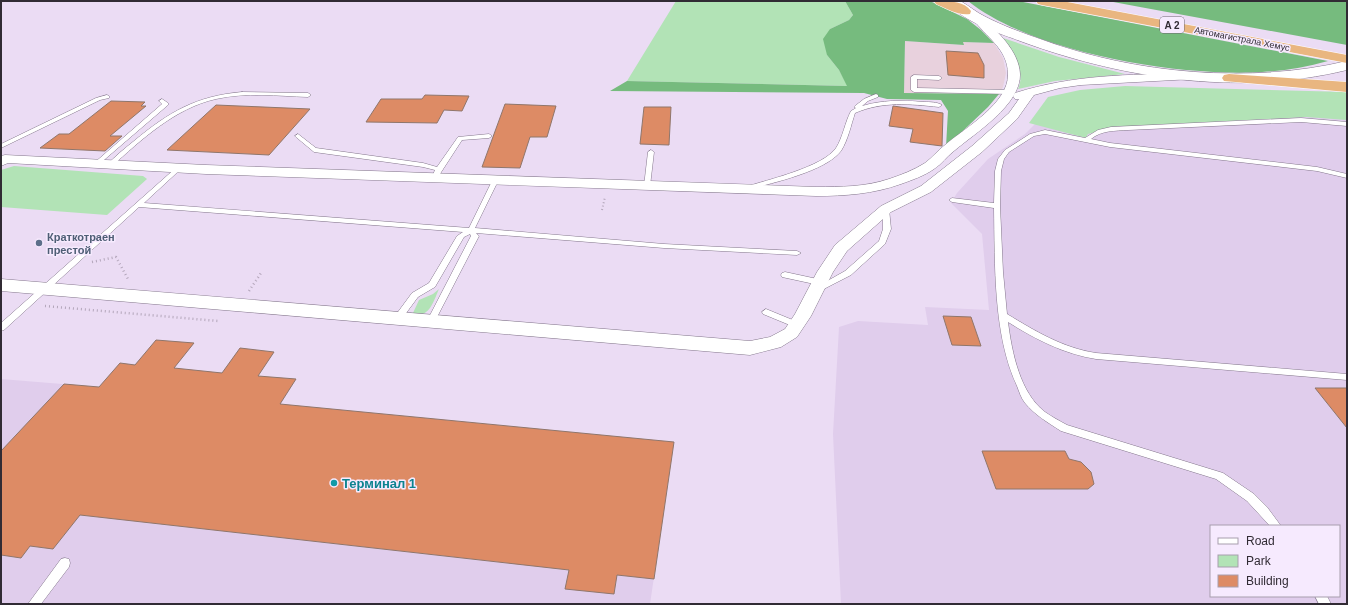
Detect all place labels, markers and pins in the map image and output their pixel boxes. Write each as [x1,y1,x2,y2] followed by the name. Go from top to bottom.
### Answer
[47,231,115,256] place label: Краткотраен престой
[34,238,44,248] marker: Краткотраен престой
[342,476,416,491] place label: Терминал 1
[329,478,339,488] marker: Терминал 1

